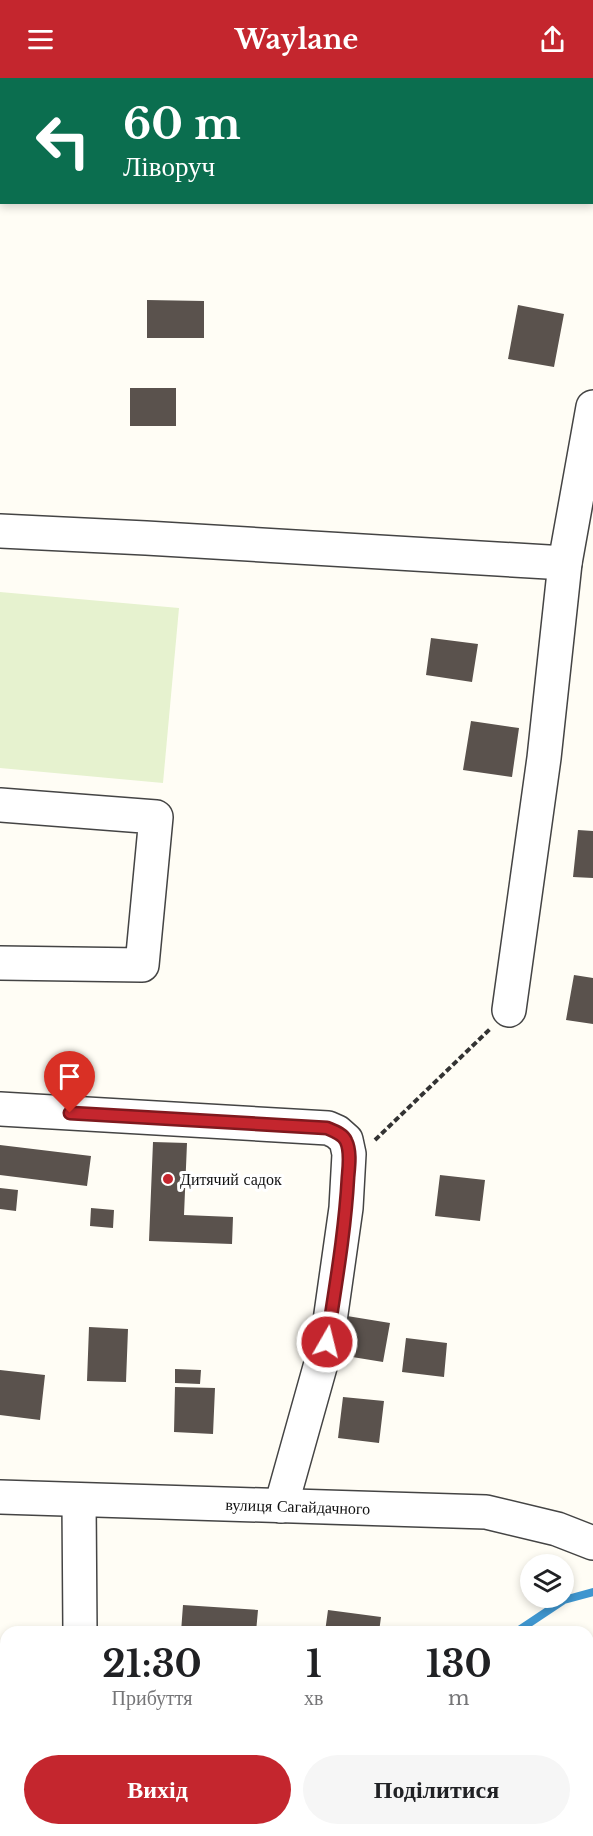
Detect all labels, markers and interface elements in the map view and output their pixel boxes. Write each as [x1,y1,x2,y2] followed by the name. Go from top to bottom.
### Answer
[24,23,57,56] icon: menu
[235,23,358,56] text: Waylane
[536,23,569,56] icon: share
[123,98,241,150] text: 60 m
[24,102,102,180] icon: left
[123,150,215,183] text: Ліворуч
[44,1051,95,1113] pin
[53,1060,86,1093] icon: arrive
[180,1169,282,1189] place label: Дитячий садок
[161,1172,175,1186] marker: Дитячий садок
[295,1310,359,1374] position arrow
[225,1494,371,1518] street label: вулиця Сагайдачного
[520,1554,574,1608] map controls
[520,1554,574,1608] button: layers
[102,1642,202,1687] text: 21:30
[306,1642,322,1687] text: 1
[426,1642,492,1687] text: 130
[112,1686,193,1710] text: Прибуття
[304,1686,324,1710] text: хв
[448,1686,470,1710] text: m
[24,1755,291,1824] button: Вихід
[303,1755,570,1824] button: Поділитися

